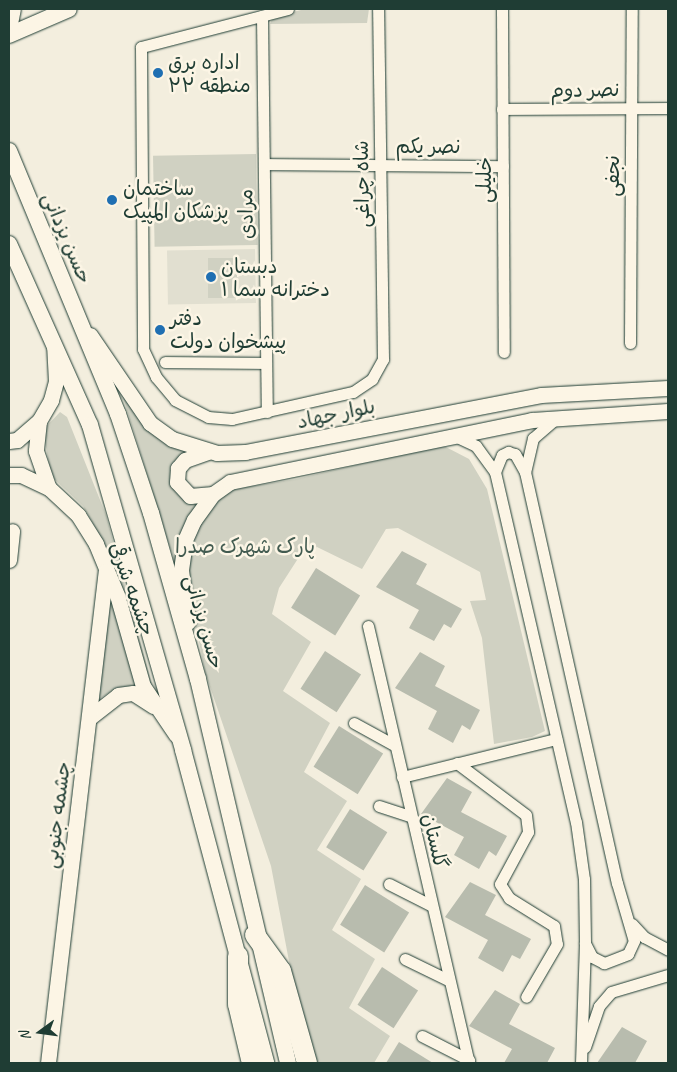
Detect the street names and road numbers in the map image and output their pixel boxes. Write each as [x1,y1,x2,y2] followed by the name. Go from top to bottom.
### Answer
[550,77,620,103] street label: نصر دوم
[396,134,460,158] street label: نصر یکم
[349,140,375,228] street label: شاه چراغی
[600,155,624,197] street label: نجفی
[472,157,496,203] street label: خلیلی
[37,189,97,287] street label: حسن یزدانی
[234,189,258,239] street label: مرادی
[295,394,377,434] street label: بلوار جهاد
[104,539,160,639] street label: چشمه شرقی
[179,572,229,672] street label: حسن یزدانی
[39,760,75,870] street label: چشمه جنوبی
[417,811,453,871] street label: گلستان

